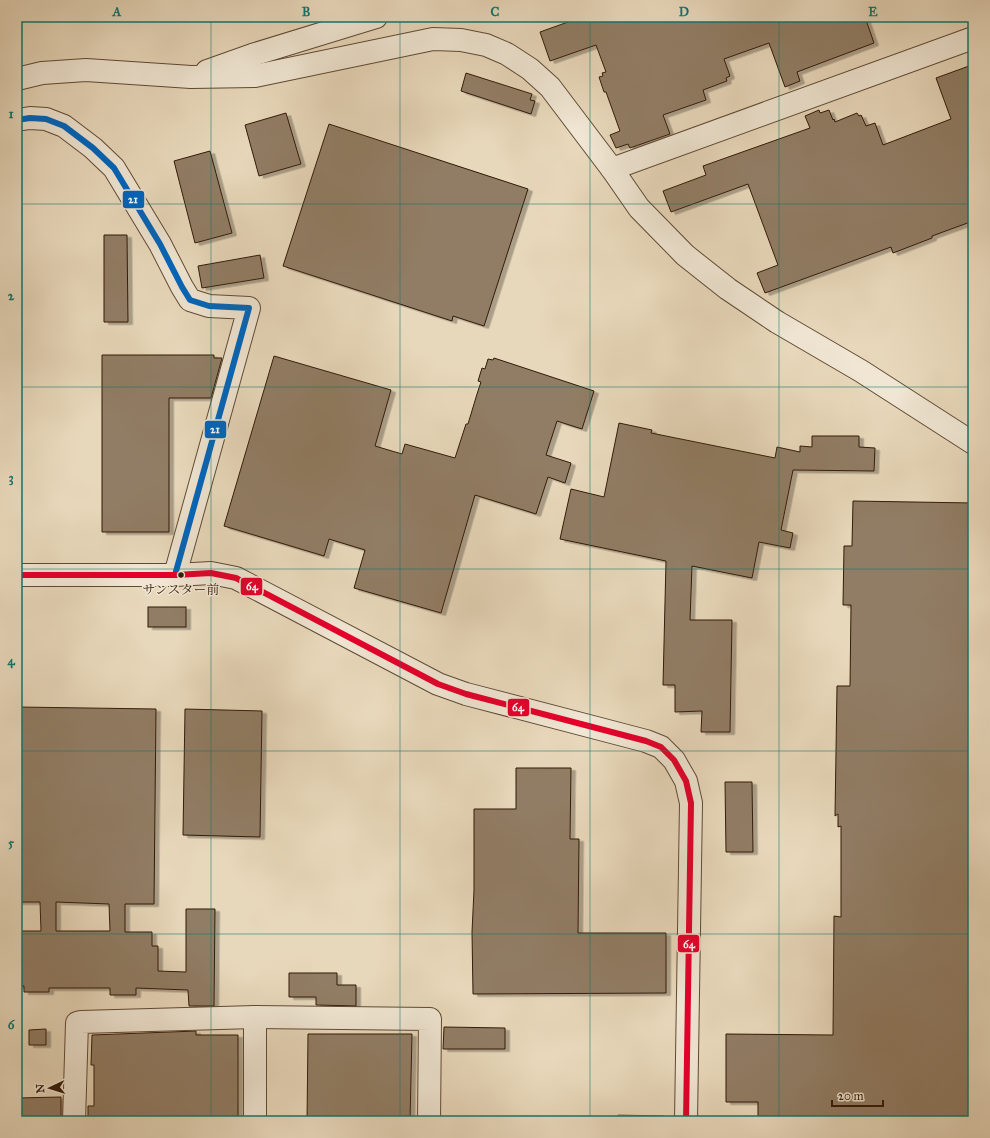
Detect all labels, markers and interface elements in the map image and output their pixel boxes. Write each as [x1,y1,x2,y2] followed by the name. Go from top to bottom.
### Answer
[112,4,122,20] text: A
[302,4,311,20] text: B
[491,4,500,20] text: C
[679,4,689,20] text: D
[868,4,878,20] text: E
[8,106,14,122] text: 1
[122,190,145,209] line badge: 21
[128,193,139,206] text: 21
[8,288,15,304] text: 2
[204,420,227,439] line badge: 21
[210,423,221,436] text: 21
[8,470,14,486] text: 3
[176,570,186,580] marker: サンスター前
[240,577,263,596] line badge: 64
[246,580,259,594] text: 64
[143,582,219,598] place label: サンスター前
[7,653,15,669] text: 4
[507,698,530,717] line badge: 64
[512,701,525,715] text: 64
[8,835,15,851] text: 5
[677,934,700,953] line badge: 64
[683,938,696,952] text: 64
[8,1017,16,1033] text: 6
[30,1068,70,1108] north arrow
[832,1082,883,1108] scale bar
[34,1083,47,1094] text: N
[838,1089,864,1103] text: 20 m

